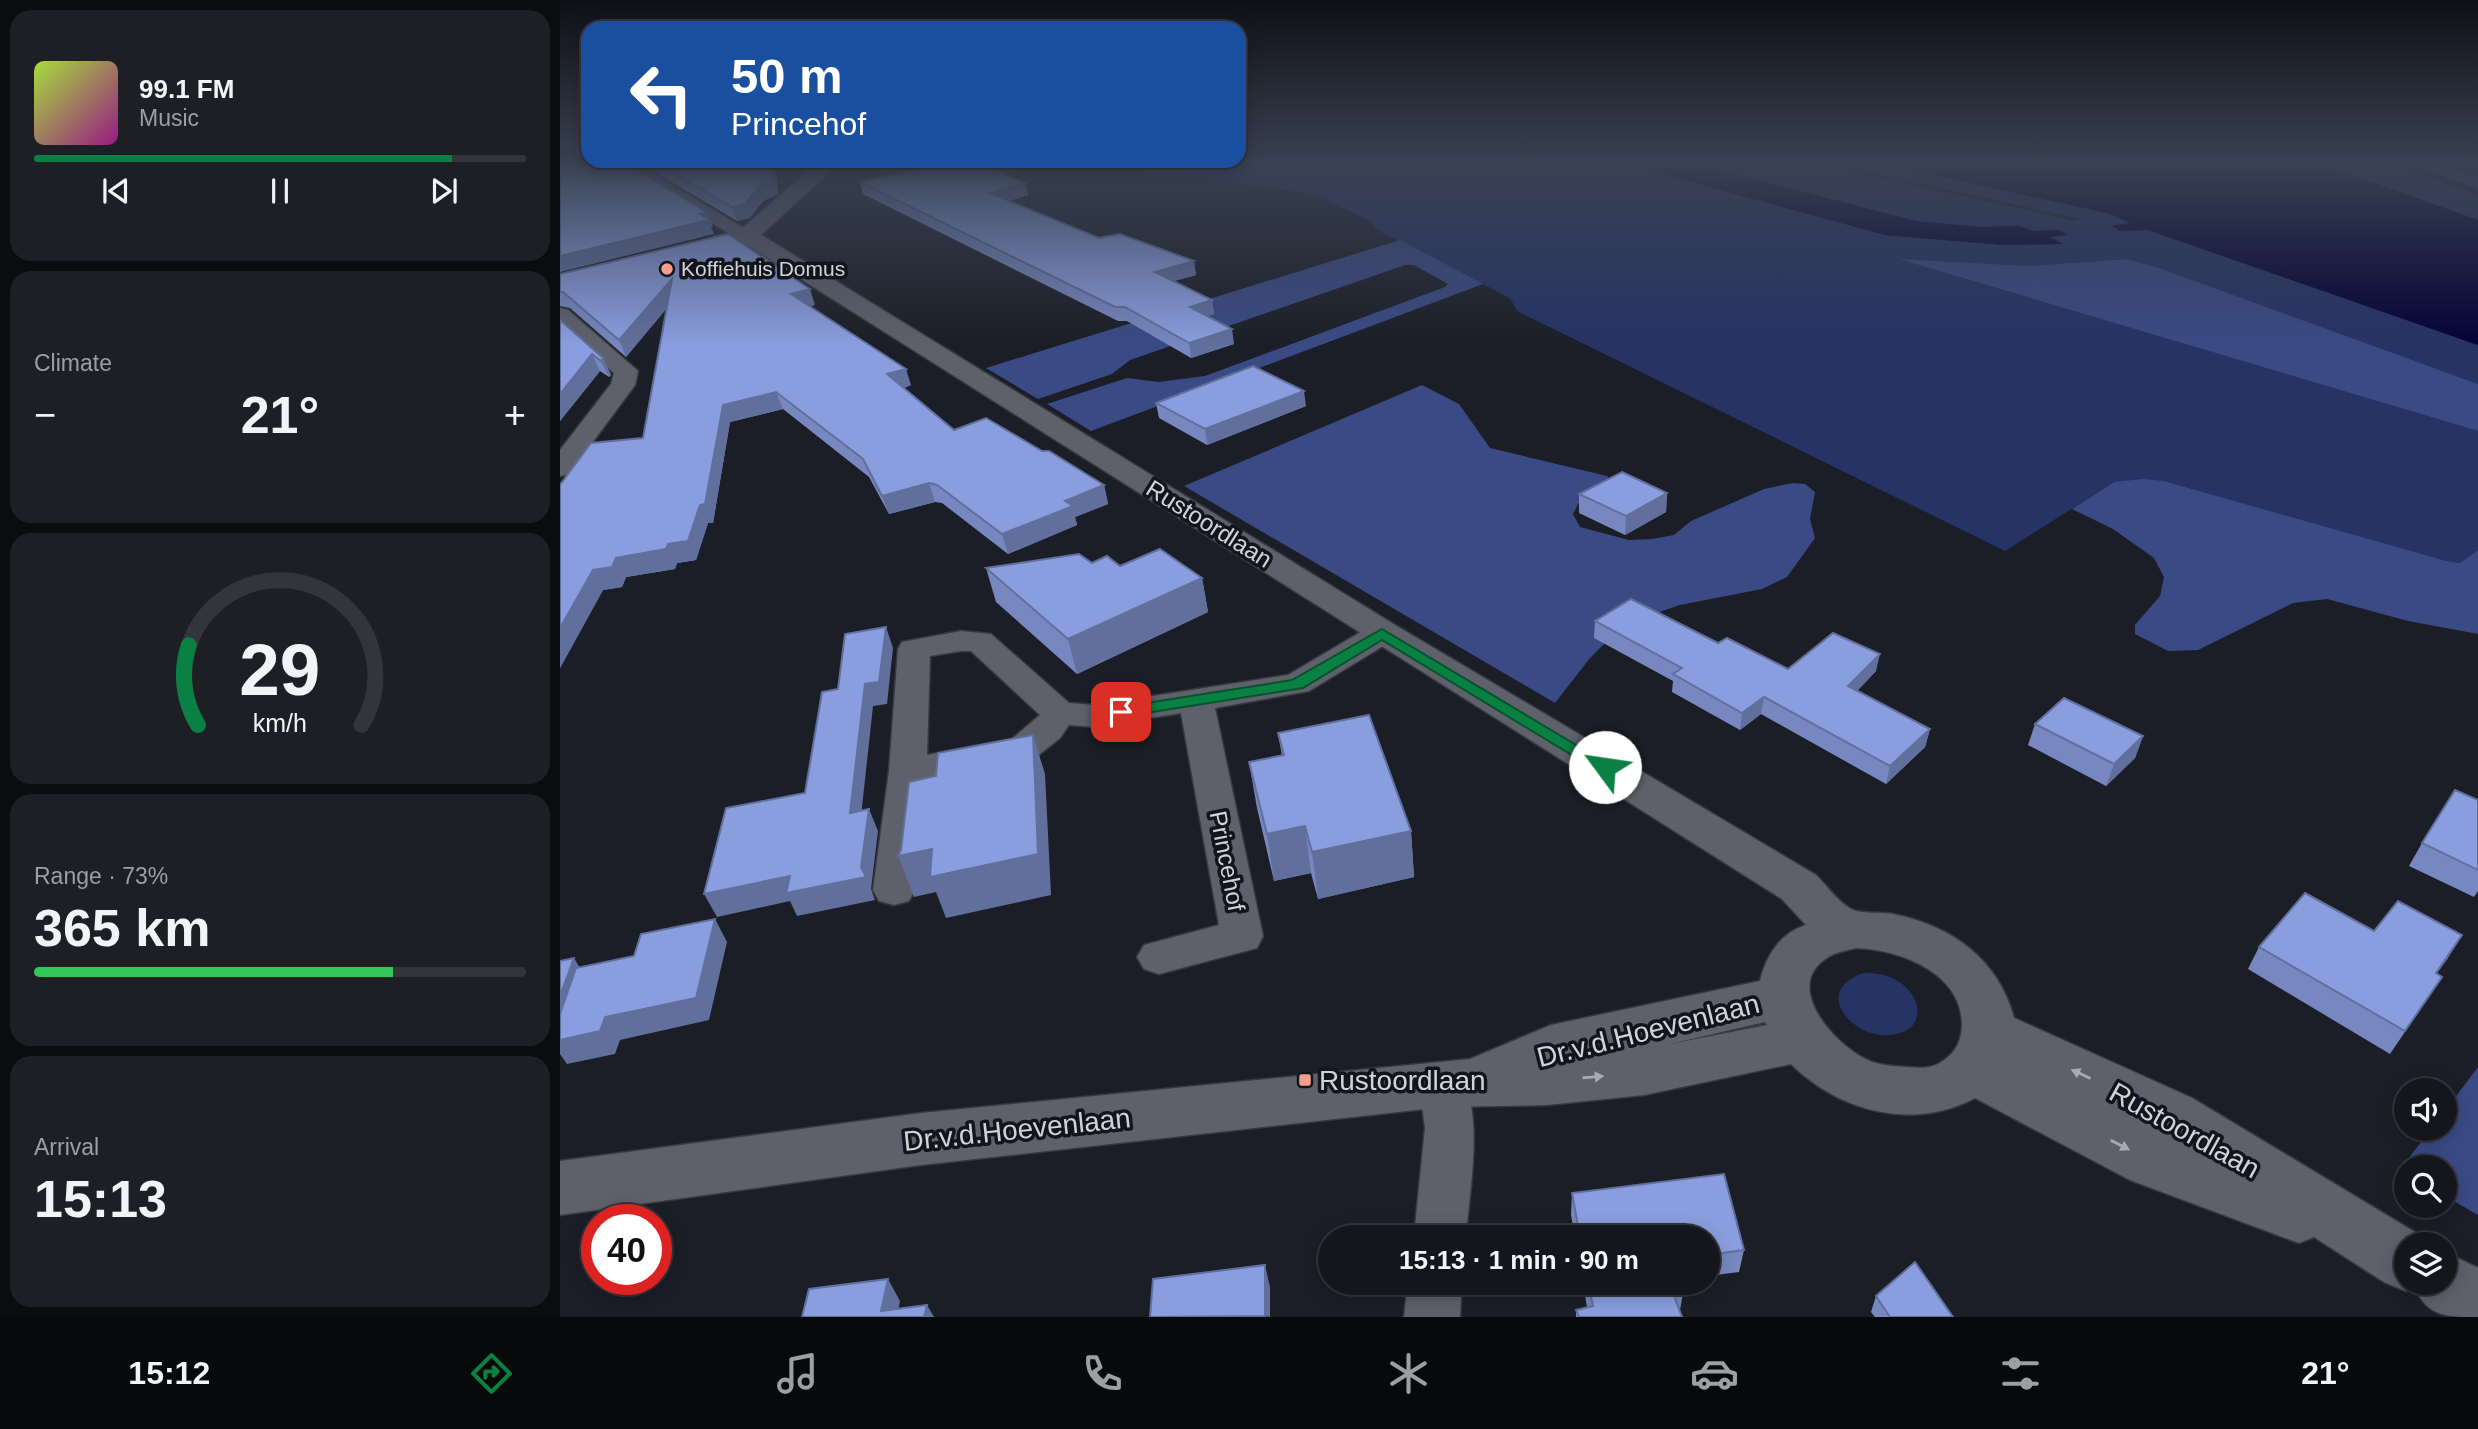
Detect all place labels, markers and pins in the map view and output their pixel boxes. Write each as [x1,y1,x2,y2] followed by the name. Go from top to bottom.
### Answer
[681,257,845,280] place label: Koffiehuis Domus
[659,261,675,277] marker: Koffiehuis Domus
[1091,682,1151,742] pin
[1319,1065,1486,1096] place label: Rustoordlaan
[1297,1072,1313,1088] marker: Rustoordlaan

